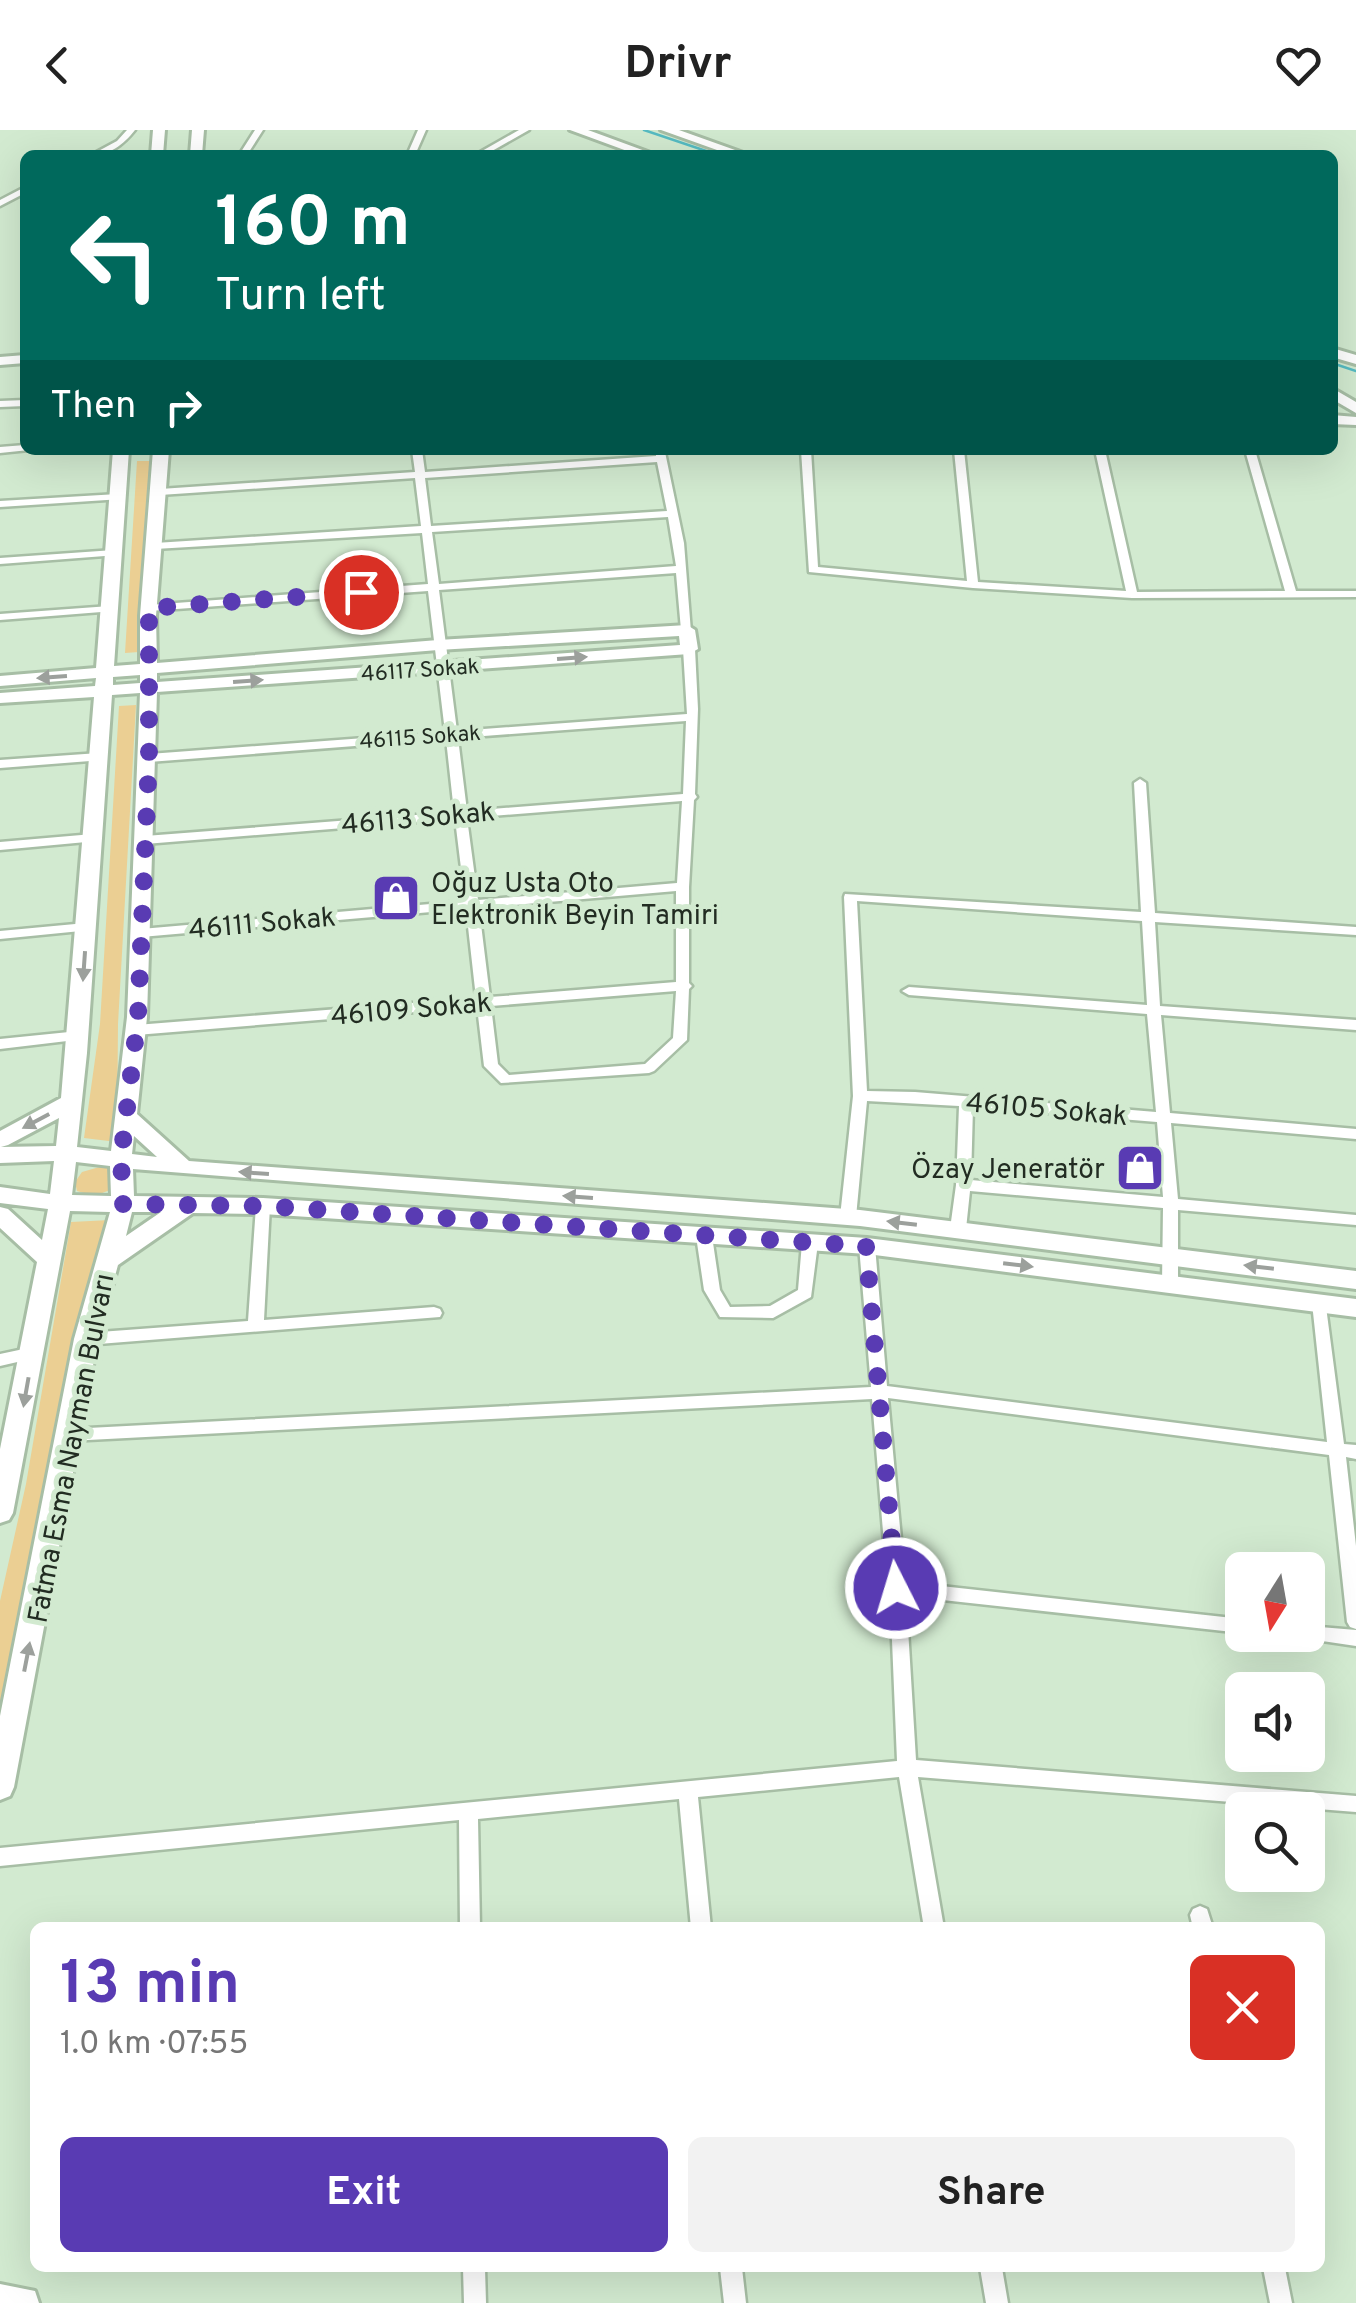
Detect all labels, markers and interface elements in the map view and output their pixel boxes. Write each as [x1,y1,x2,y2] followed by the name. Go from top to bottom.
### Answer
[624,37,732,94] text: Drivr
[30,38,85,93] icon: back
[1271,38,1326,93] icon: heart
[215,182,411,271] text: 160 m
[50,190,180,320] icon: left
[215,269,386,326] text: Turn left
[156,380,211,435] icon: right
[50,383,136,432] text: Then
[319,550,404,635] pin
[334,565,389,620] icon: arrive
[556,650,588,666] one-way arrow
[360,654,480,689] street label: 46117 Sokak
[35,669,67,685] one-way arrow
[232,673,264,689] one-way arrow
[359,721,482,756] street label: 46115 Sokak
[340,795,497,845] street label: 46113 Sokak
[431,867,719,935] place label: Oğuz Usta Oto Elektronik Beyin Tamiri
[370,872,422,924] shop icon: Oğuz Usta Oto Elektronik Beyin Tamiri
[187,901,337,949] street label: 46111 Sokak
[76,951,92,983] one-way arrow
[329,986,493,1036] street label: 46109 Sokak
[964,1086,1129,1136] street label: 46105 Sokak
[21,1112,50,1129] one-way arrow
[1114,1142,1166,1194] shop icon: Özay Jeneratör
[911,1151,1105,1189] place label: Özay Jeneratör
[238,1165,269,1181] one-way arrow
[562,1189,594,1205] one-way arrow
[886,1215,917,1231] one-way arrow
[1002,1257,1034,1273] one-way arrow
[1243,1259,1275,1275] one-way arrow
[21,1271,125,1626] street label: Fatma Esma Nayman Bulvarı
[17,1377,33,1408] one-way arrow
[844,1536,948,1640] position arrow
[1225,1552,1325,1652] north arrow
[1225,1552,1325,1892] map controls
[20,1642,36,1673] one-way arrow
[1225,1672,1325,1772] button: sound
[1225,1792,1325,1892] button: search
[60,1949,240,2025] text: 13 min
[1190,1955,1295,2060] button: close
[60,2025,248,2065] text: 1.0 km · 07:55
[60,2137,668,2252] button: Exit
[688,2137,1295,2252] button: Share

